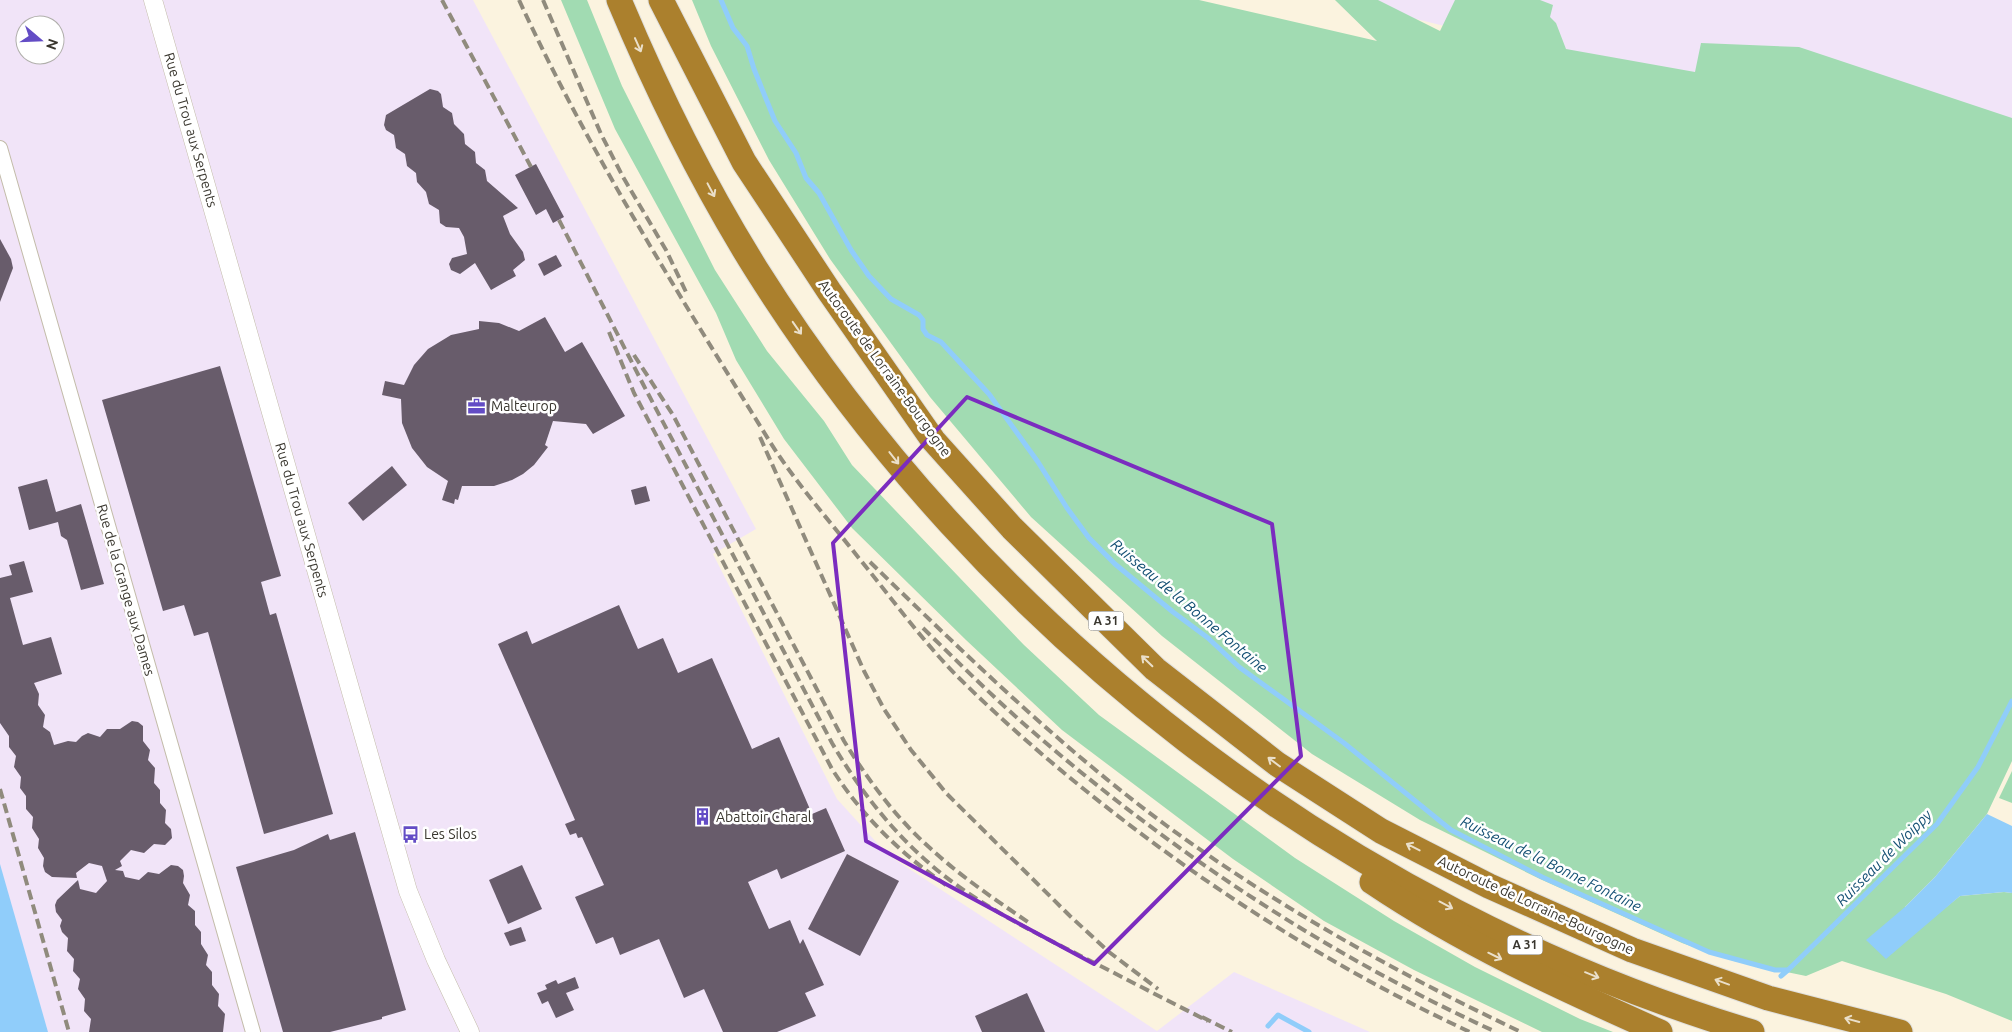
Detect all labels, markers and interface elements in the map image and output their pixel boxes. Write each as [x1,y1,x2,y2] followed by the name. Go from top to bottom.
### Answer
[15,15,65,65] north arrow
[43,37,62,52] text: N
[634,37,644,52] one-way arrow
[161,51,221,209] street label: Rue du Trou aux Serpents
[707,182,716,197] one-way arrow
[816,277,954,459] street label: Autoroute de Lorraine-Bourgogne
[792,321,802,335] one-way arrow
[467,396,487,416] office icon: Malteurop
[491,398,557,414] place label: Malteurop
[272,441,332,599] street label: Rue du Trou aux Serpents
[888,451,899,464] one-way arrow
[94,502,158,678] street label: Rue de la Grange aux Dames
[1108,535,1271,676] water label: Ruisseau de la Bonne Fontaine
[1088,612,1124,630] road number: A 31
[1141,655,1153,667] one-way arrow
[1267,757,1281,767] one-way arrow
[1832,806,1936,909] water label: Ruisseau de Woippy
[692,807,712,827] building icon: Abattoir Charal
[716,809,812,825] place label: Abattoir Charal
[1458,812,1645,915] water label: Ruisseau de la Bonne Fontaine
[400,824,420,844] bus stop icon: Les Silos
[424,826,477,842] place label: Les Silos
[1405,842,1420,852] one-way arrow
[1435,852,1637,958] street label: Autoroute de Lorraine-Bourgogne
[1438,900,1453,910] one-way arrow
[1508,936,1542,954] road number: A 31
[1487,952,1502,961] one-way arrow
[1584,971,1599,980] one-way arrow
[1714,976,1730,986] one-way arrow
[1845,1015,1861,1025] one-way arrow

